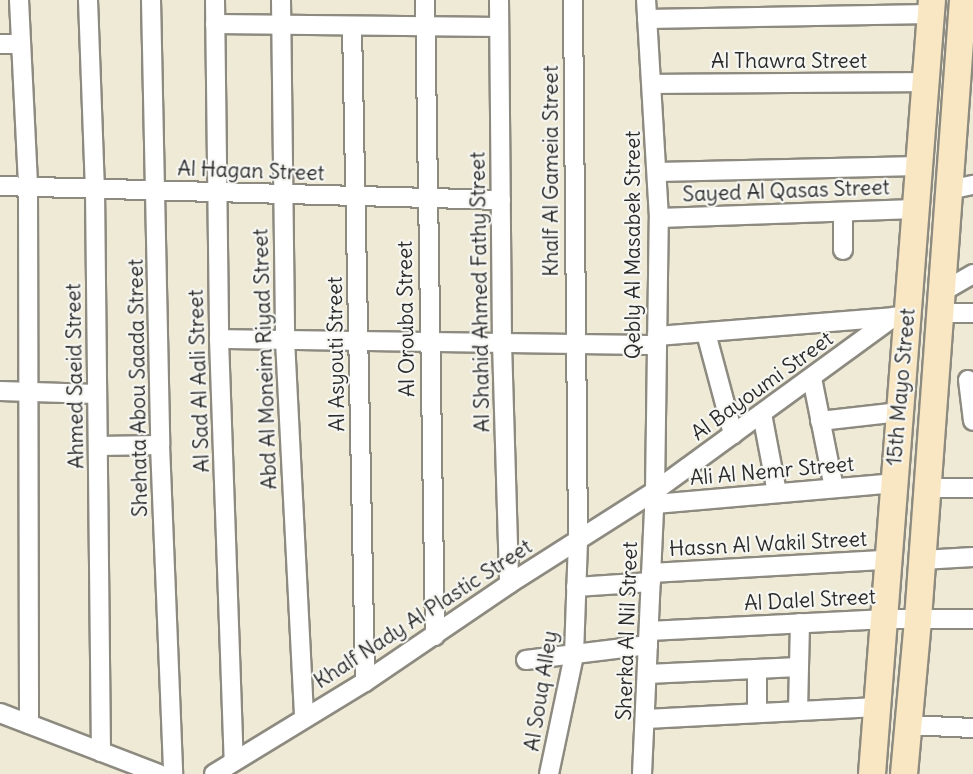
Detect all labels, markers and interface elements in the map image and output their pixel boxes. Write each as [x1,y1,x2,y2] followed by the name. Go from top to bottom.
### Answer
[711,48,867,74] street label: Al Thawra Street
[538,65,564,277] street label: Khalf Al Gameia Street
[620,131,646,359] street label: Qebly Al Masabek Street
[465,151,495,433] street label: Al Shahid Ahmed Fathy Street
[177,156,325,186] street label: Al Hagan Street
[682,175,890,207] street label: Sayed Al Qasas Street
[248,228,282,490] street label: Abd Al Moneim Riyad Street
[392,241,420,397] street label: Al Orouba Street
[123,259,153,517] street label: Shehata Abou Saada Street
[322,276,350,432] street label: Al Asyouti Street
[61,283,89,469] street label: Ahmed Saeid Street
[183,289,215,473] street label: Al Sad Al Aali Street
[882,307,920,467] street label: 15th Mayo Street
[686,326,838,446] street label: Al Bayoumi Street
[689,451,855,491] street label: Ali Al Nemr Street
[668,526,868,562] street label: Hassn Al Wakil Street
[309,534,537,694] street label: Khalf Nady Al Plastic Street
[611,541,643,721] street label: Sherka Al Nil Street
[744,584,876,616] street label: Al Dalel Street
[519,629,563,753] street label: Al Souq Alley

